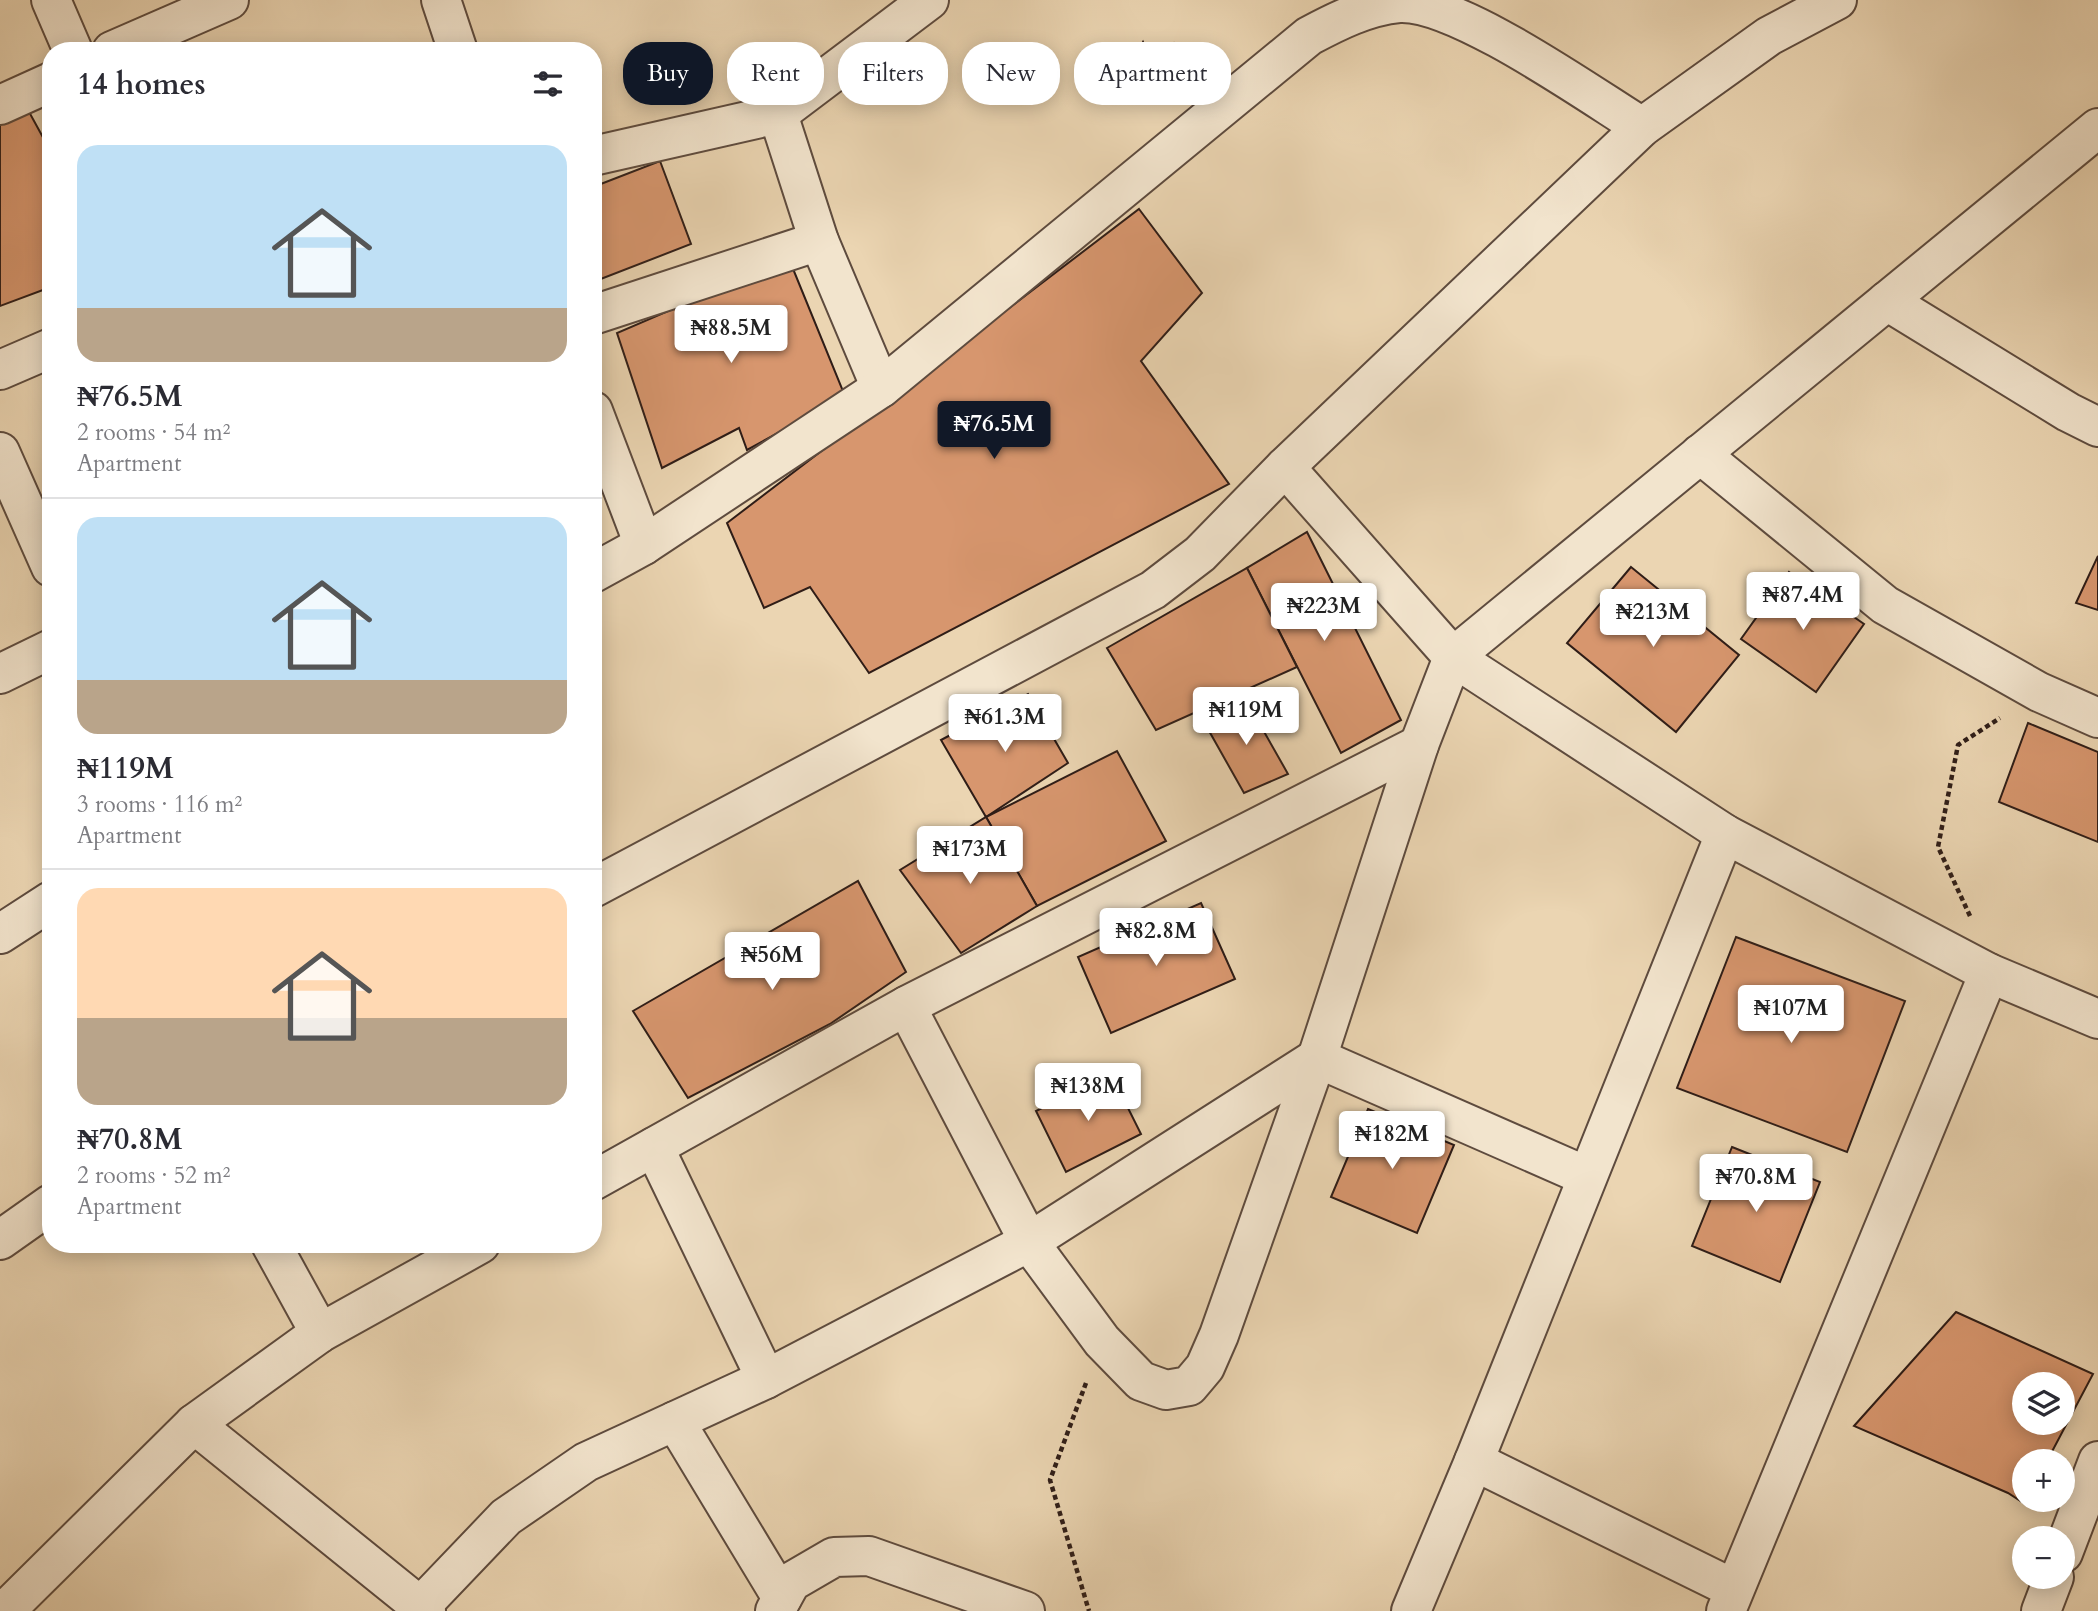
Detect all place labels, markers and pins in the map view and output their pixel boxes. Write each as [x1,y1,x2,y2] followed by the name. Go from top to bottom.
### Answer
[674,306,788,365] pin: ₦88.5M
[937,402,1051,461] pin: ₦76.5M
[1746,572,1860,632] pin: ₦87.4M
[1275,584,1373,643] pin: ₦223M
[1604,590,1702,649] pin: ₦213M
[1197,688,1295,747] pin: ₦119M
[948,694,1062,754] pin: ₦61.3M
[921,826,1019,886] pin: ₦173M
[1099,908,1213,968] pin: ₦82.8M
[731,932,813,992] pin: ₦56M
[1742,986,1840,1045] pin: ₦107M
[1039,1064,1137,1123] pin: ₦138M
[1343,1112,1441,1171] pin: ₦182M
[1699,1154,1813,1214] pin: ₦70.8M

